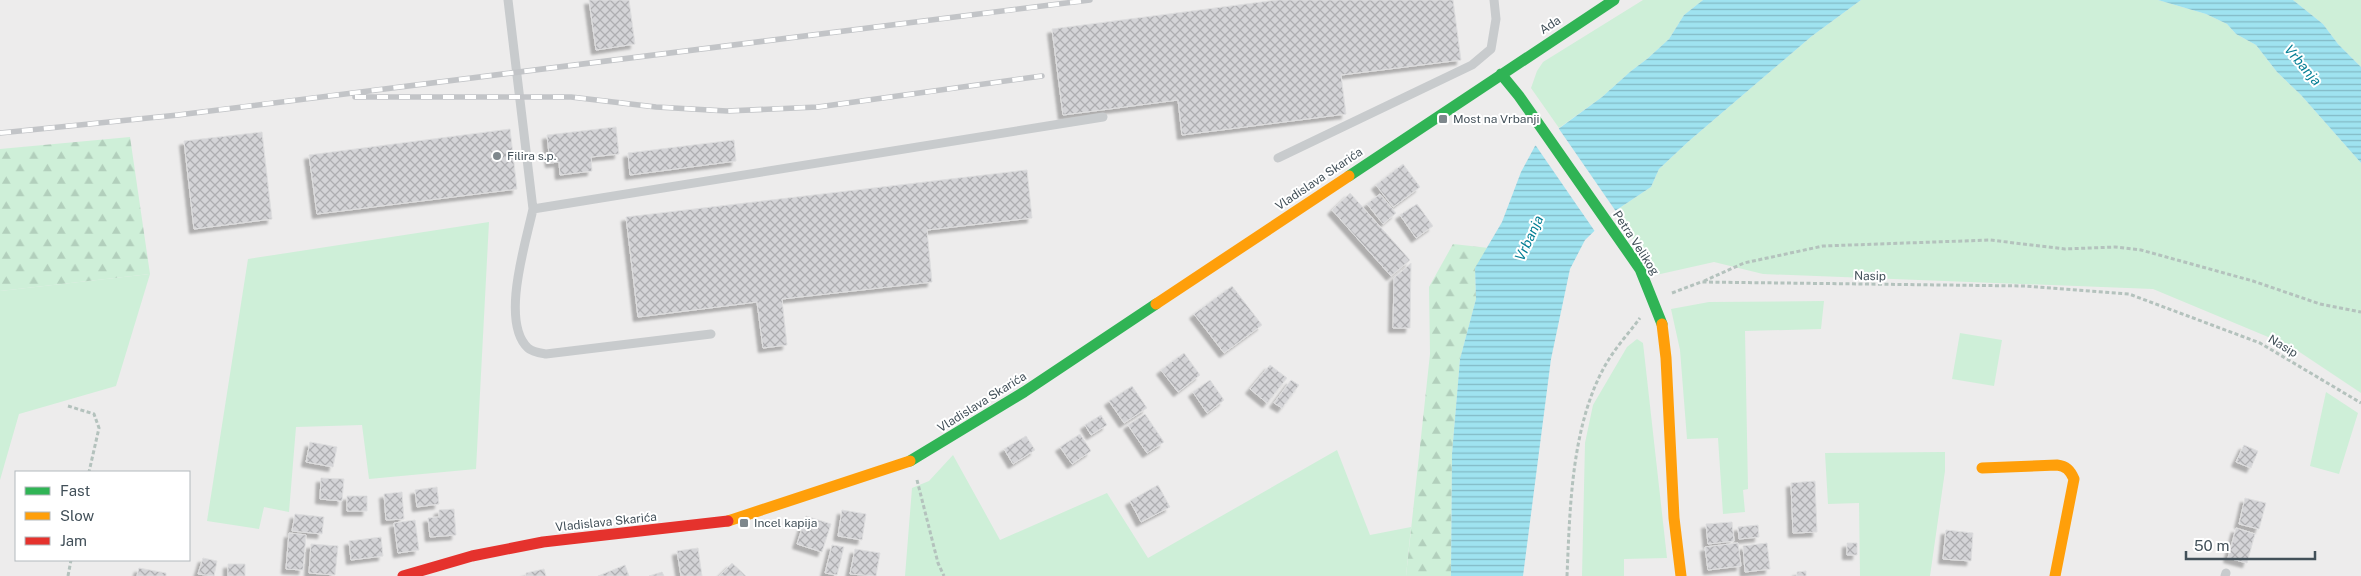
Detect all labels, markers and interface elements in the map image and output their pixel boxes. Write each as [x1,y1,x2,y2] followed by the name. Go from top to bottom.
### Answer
[1537,13,1563,37] street label: Ada
[2281,41,2325,89] water label: Vrbanja
[1453,112,1540,126] place label: Most na Vrbanji
[1437,113,1449,125] marker: Most na Vrbanji
[1273,145,1365,213] street label: Vladislava Skarića
[507,149,556,163] place label: Filira s.p.
[491,150,503,162] marker: Filira s.p.
[1610,208,1662,278] street label: Petra Velikog
[1512,213,1546,263] water label: Vrbanja
[1854,269,1886,283] street label: Nasip
[2266,332,2300,360] street label: Nasip
[935,369,1029,435] street label: Vladislava Skarića
[15,471,190,561] legend
[60,482,90,499] text: Fast
[60,507,95,524] text: Slow
[555,510,657,534] street label: Vladislava Skarića
[754,516,817,530] place label: Incel kapija
[738,517,750,529] marker: Incel kapija
[2186,528,2315,560] scale bar
[60,532,87,549] text: Jam
[2194,537,2229,554] text: 50 m

